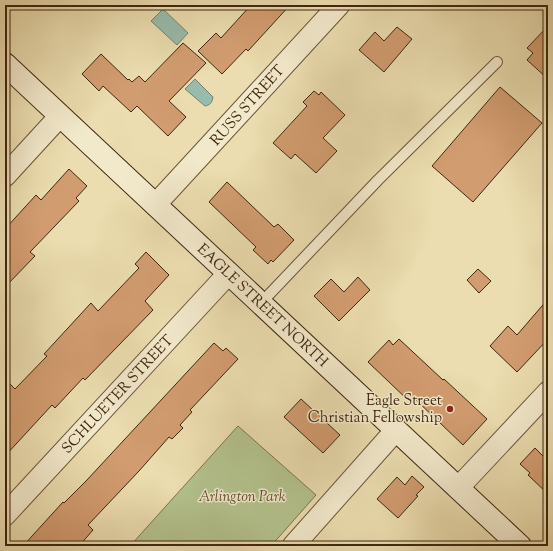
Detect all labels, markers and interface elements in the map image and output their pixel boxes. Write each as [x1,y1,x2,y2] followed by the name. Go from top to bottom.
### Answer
[206,61,290,151] street label: RUSS STREET
[192,239,332,373] street label: EAGLE STREET NORTH
[57,331,179,459] street label: SCHLUETER STREET
[308,391,442,429] place label: Eagle Street Christian Fellowship
[445,404,455,414] marker: Eagle Street Christian Fellowship
[198,487,286,508] park label: Arlington Park

